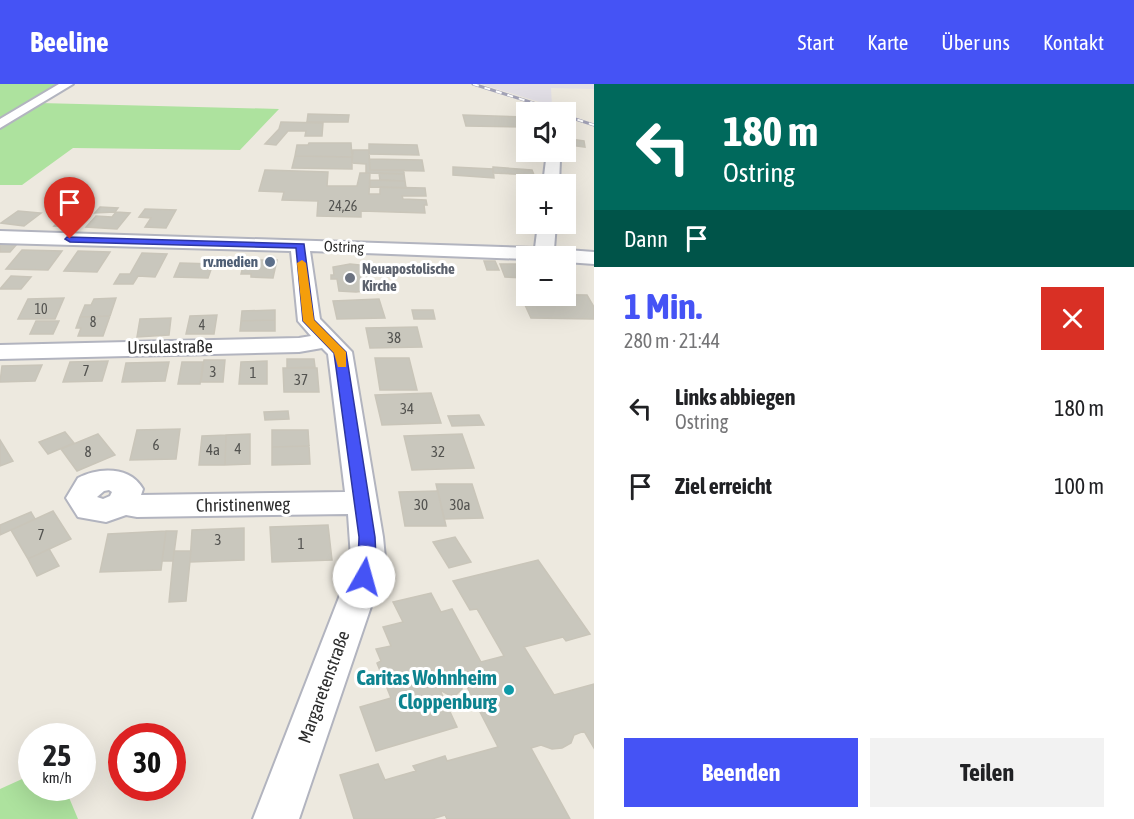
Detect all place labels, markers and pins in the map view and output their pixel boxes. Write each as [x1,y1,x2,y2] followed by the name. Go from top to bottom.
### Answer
[44,177,95,239] pin
[203,253,258,270] place label: rv.medien
[263,255,277,269] marker: rv.medien
[362,260,455,294] place label: Neuapostolische Kirche
[343,271,357,285] marker: Neuapostolische Kirche
[356,665,498,713] place label: Caritas Wohnheim Cloppenburg
[502,683,516,697] marker: Caritas Wohnheim Cloppenburg

